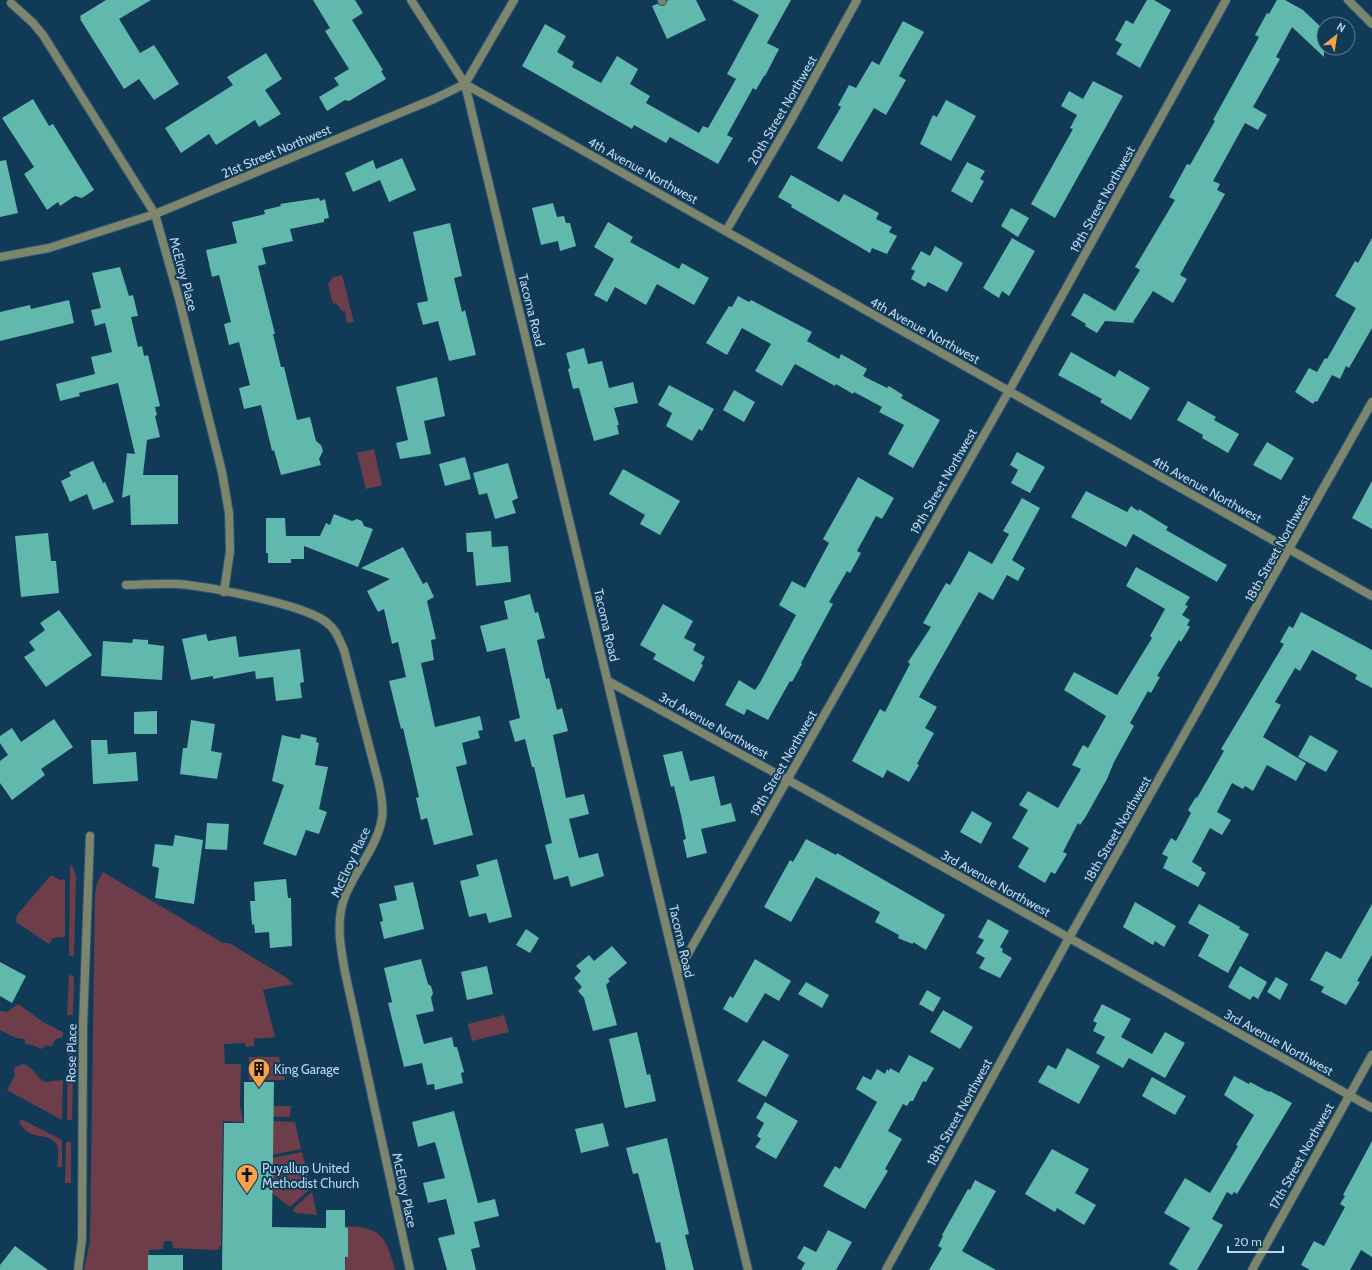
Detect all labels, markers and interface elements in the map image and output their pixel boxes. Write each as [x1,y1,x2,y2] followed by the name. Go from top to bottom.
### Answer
[1316,16,1356,56] north arrow
[1334,19,1348,35] text: N
[744,52,820,168] street label: 20th Street Northwest
[219,120,334,181] street label: 21st Street Northwest
[585,133,701,207] street label: 4th Avenue Northwest
[1066,142,1138,255] street label: 19th Street Northwest
[166,235,202,313] street label: McElroy Place
[515,272,549,348] street label: Tacoma Road
[867,293,983,367] street label: 4th Avenue Northwest
[906,425,980,537] street label: 19th Street Northwest
[1149,452,1265,526] street label: 4th Avenue Northwest
[1241,491,1313,604] street label: 18th Street Northwest
[591,587,623,663] street label: Tacoma Road
[657,688,772,762] street label: 3rd Avenue Northwest
[746,707,820,819] street label: 19th Street Northwest
[1080,772,1154,885] street label: 18th Street Northwest
[327,824,373,900] street label: McElroy Place
[939,846,1054,920] street label: 3rd Avenue Northwest
[666,903,698,979] street label: Tacoma Road
[1222,1005,1337,1079] street label: 3rd Avenue Northwest
[62,1023,80,1083] street label: Rose Place
[923,1055,995,1168] street label: 18th Street Northwest
[246,1056,272,1089] building icon: King Garage
[274,1061,340,1077] place label: King Garage
[1265,1100,1337,1212] street label: 17th Street Northwest
[389,1151,421,1229] street label: McElroy Place
[262,1160,359,1191] place label: Puyallup United Methodist Church
[234,1162,260,1195] church icon: Puyallup United Methodist Church
[1228,1228,1283,1254] scale bar
[1234,1234,1262,1249] text: 20 m

